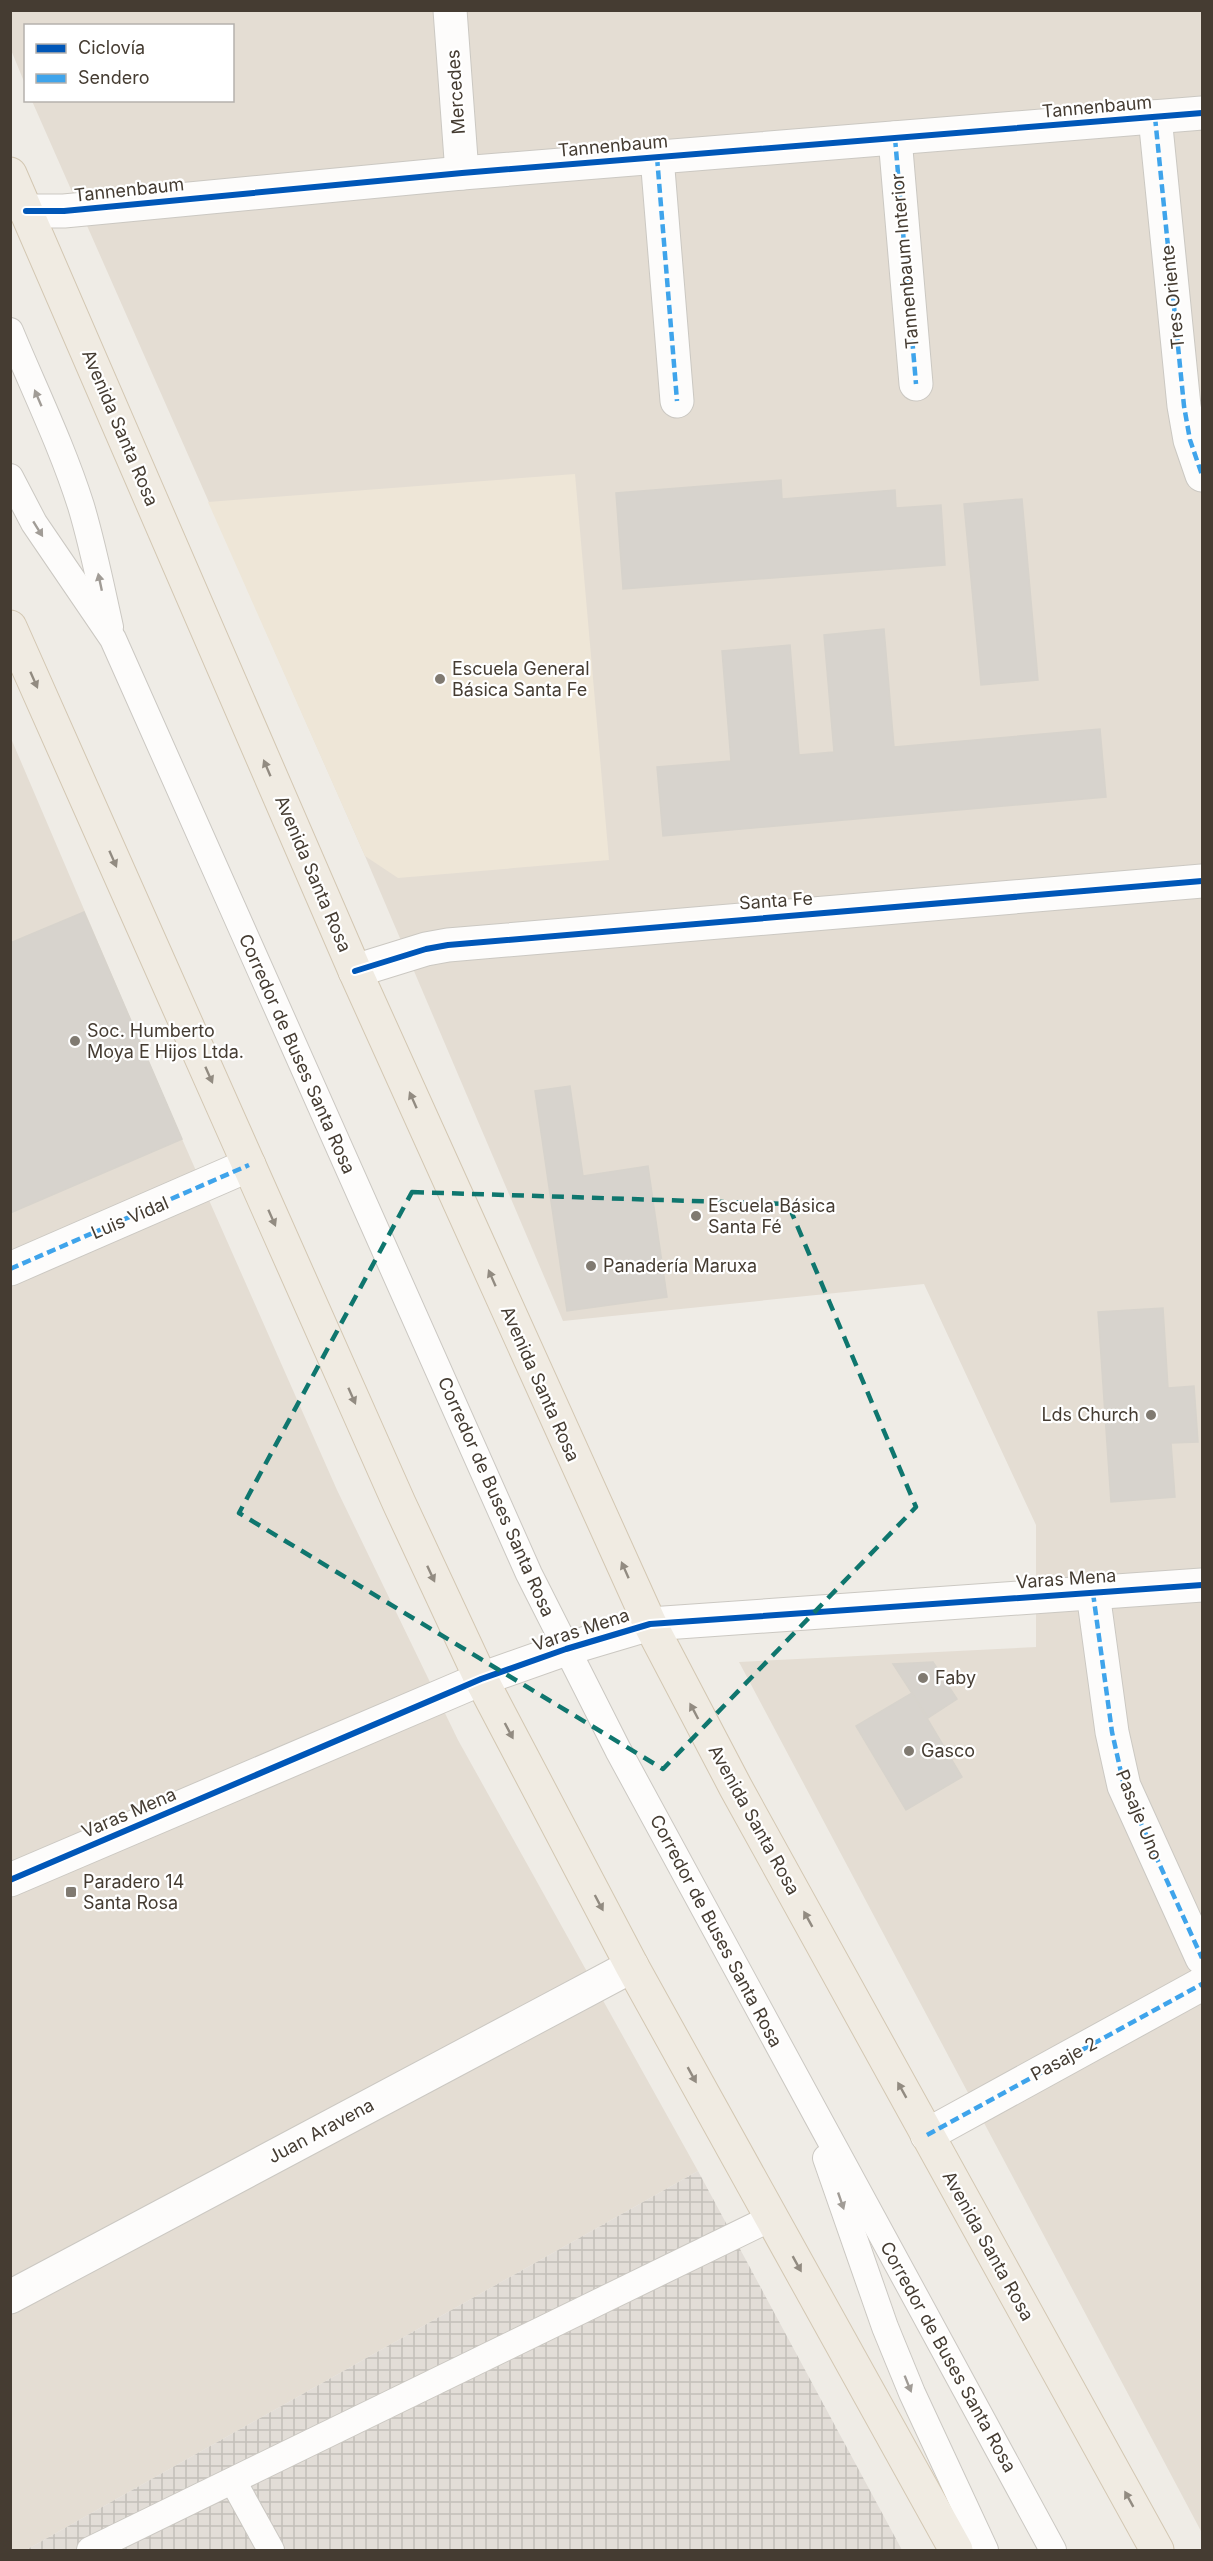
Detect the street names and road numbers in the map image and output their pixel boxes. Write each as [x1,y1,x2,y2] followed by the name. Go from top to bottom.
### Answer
[442,49,469,135] street label: Mercedes
[1041,91,1153,122] street label: Tannenbaum
[557,130,669,161] street label: Tannenbaum
[886,172,923,350] street label: Tannenbaum Interior
[73,173,185,206] street label: Tannenbaum
[1157,244,1188,350] street label: Tres Oriente
[78,346,163,509] street label: Avenida Santa Rosa
[271,792,356,955] street label: Avenida Santa Rosa
[738,887,814,914] street label: Santa Fe
[235,931,360,1177] street label: Corredor de Buses Santa Rosa
[88,1192,172,1243] street label: Luis Vidal
[497,1303,584,1465] street label: Avenida Santa Rosa
[434,1374,559,1620] street label: Corredor de Buses Santa Rosa
[1015,1565,1117,1592] street label: Varas Mena
[530,1604,632,1655] street label: Varas Mena
[705,1741,804,1898] street label: Avenida Santa Rosa
[1112,1766,1167,1863] street label: Pasaje Uno
[78,1783,179,1842] street label: Varas Mena
[646,1811,787,2051] street label: Corredor de Buses Santa Rosa
[1027,2032,1101,2085] street label: Pasaje 2
[264,2094,377,2167] street label: Juan Aravena
[939,2167,1038,2324] street label: Avenida Santa Rosa
[876,2238,1021,2476] street label: Corredor de Buses Santa Rosa

